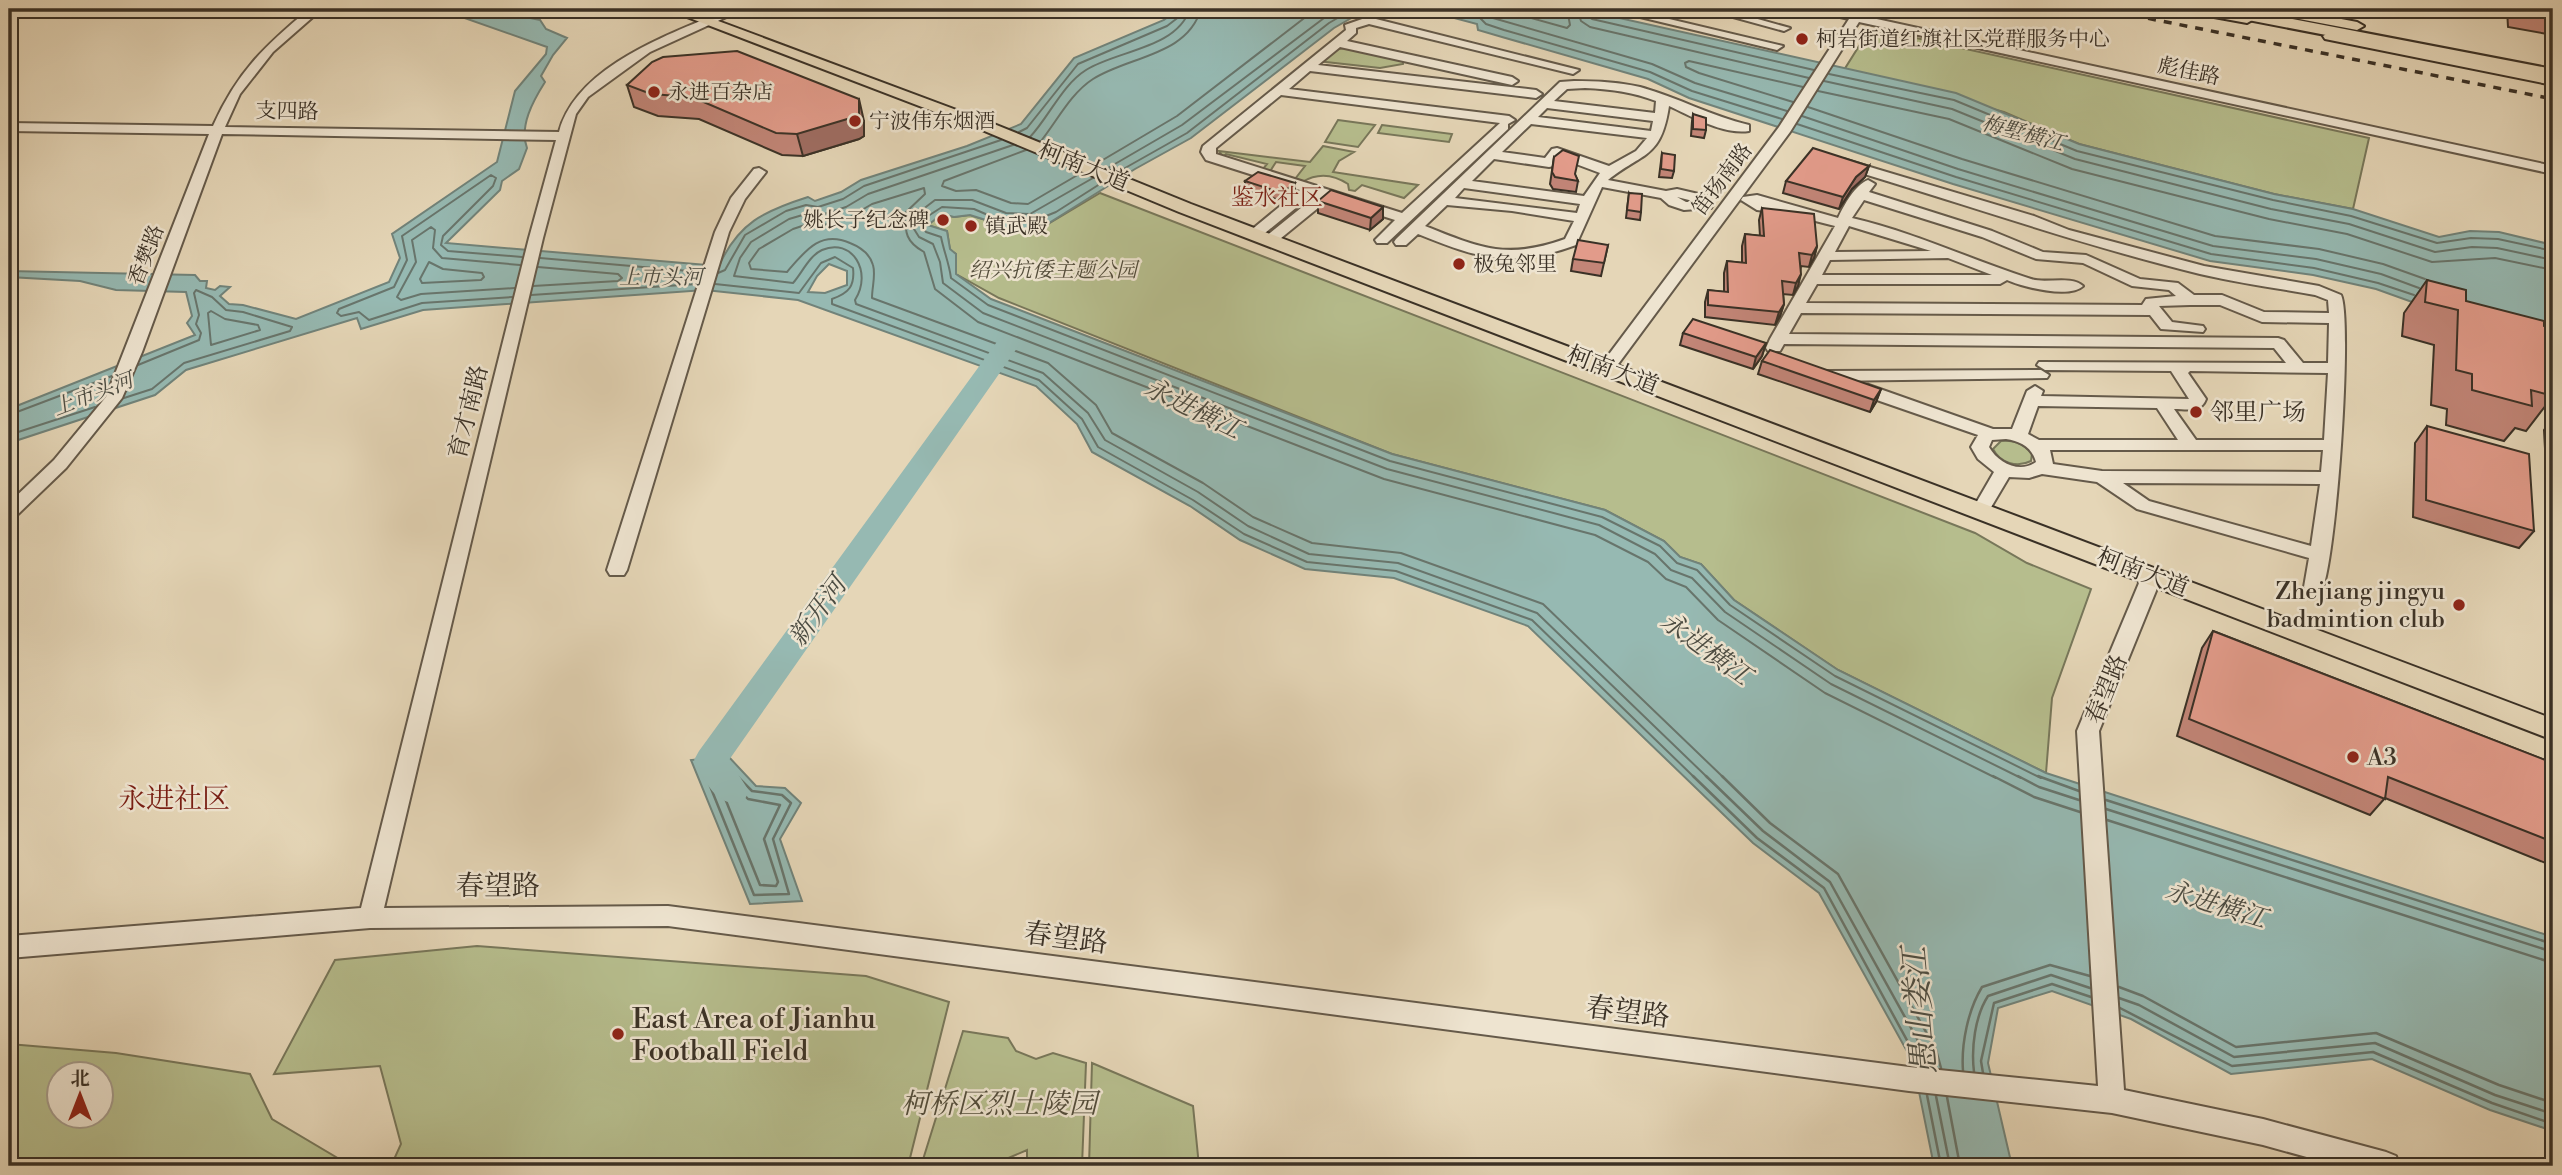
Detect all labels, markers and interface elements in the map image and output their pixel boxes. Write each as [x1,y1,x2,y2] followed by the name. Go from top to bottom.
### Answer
[1816,27,2110,53] place label: 柯岩街道红旗社区党群服务中心
[1794,31,1810,47] marker: 柯岩街道红旗社区党群服务中心
[2155,53,2222,91] street label: 彪佳路
[668,80,773,106] place label: 永进百杂店
[646,84,662,100] marker: 永进百杂店
[255,98,319,126] street label: 支四路
[869,109,995,135] place label: 宁波伟东烟酒
[1979,111,2070,158] water label: 梅墅横江
[847,113,863,129] marker: 宁波伟东烟酒
[1034,135,1134,199] street label: 柯南大道
[1687,138,1758,221] street label: 笛扬南路
[1231,184,1323,212] district label: 鉴水社区
[803,208,929,234] place label: 姚长子纪念碑
[935,212,951,228] marker: 姚长子纪念碑
[985,214,1048,240] place label: 镇武殿
[963,218,979,234] marker: 镇武殿
[124,221,170,289] street label: 香樊路
[1473,252,1557,278] place label: 极兔邻里
[1451,256,1467,272] marker: 极兔邻里
[969,258,1140,284] park label: 绍兴抗倭主题公园
[619,265,707,291] water label: 上市头河
[1562,340,1663,402] street label: 柯南大道
[443,362,495,462] street label: 育才南路
[49,366,141,422] water label: 上市头河
[1139,372,1250,448] water label: 永进横江
[2210,398,2306,428] place label: 邻里广场
[2188,404,2204,420] marker: 邻里广场
[2092,542,2193,604] street label: 柯南大道
[782,567,856,653] water label: 新开河
[2267,577,2445,635] place label: Zhejiang jingyu badmintion club
[2451,597,2467,613] marker: Zhejiang jingyu badmintion club
[1654,605,1760,695] water label: 永进横江
[2080,650,2134,728] street label: 春望路
[2366,743,2397,773] place label: A3
[2345,749,2361,765] marker: A3
[118,782,230,817] district label: 永进社区
[456,869,540,904] street label: 春望路
[2161,874,2274,937] water label: 永进横江
[1022,916,1110,961] street label: 春望路
[1894,941,1945,1076] water label: 愚山娄江
[1584,990,1672,1035] street label: 春望路
[632,1002,876,1069] place label: East Area of Jianhu Football Field
[610,1026,626,1042] marker: East Area of Jianhu Football Field
[46,1060,116,1130] north arrow
[70,1067,90,1091] text: 北
[901,1087,1101,1122] park label: 柯桥区烈士陵园

